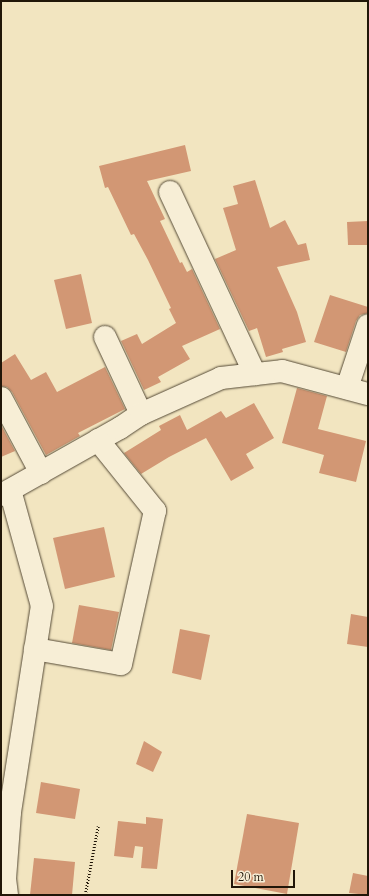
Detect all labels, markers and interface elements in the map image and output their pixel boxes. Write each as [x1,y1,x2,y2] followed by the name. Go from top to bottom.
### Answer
[233,862,297,888] scale bar
[238,869,264,885] text: 20 m

